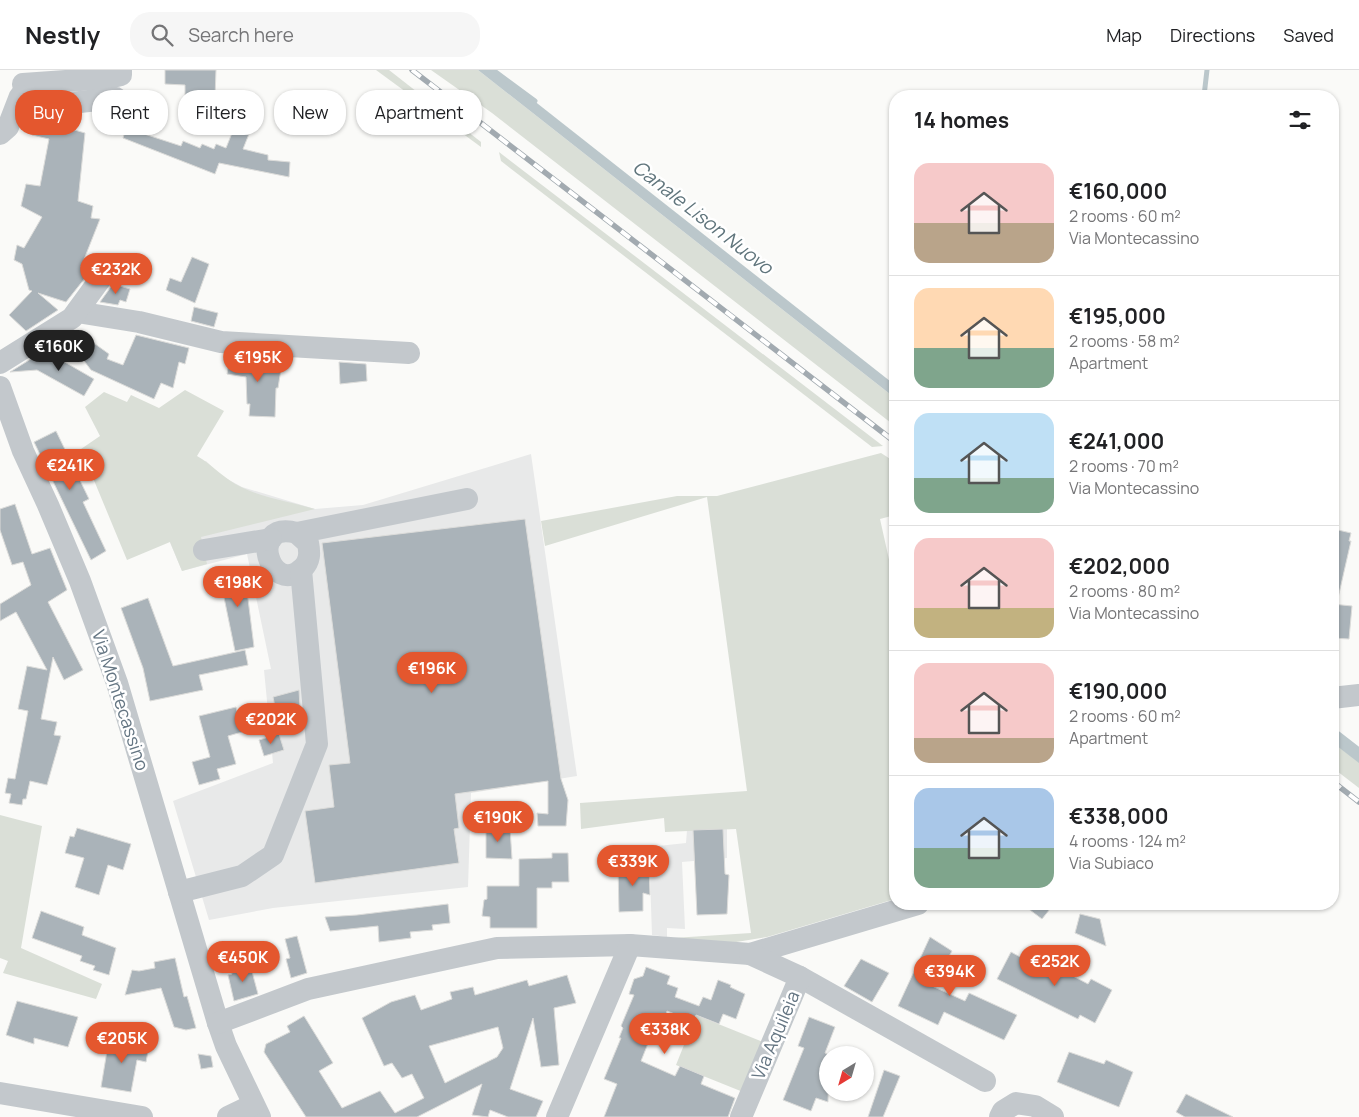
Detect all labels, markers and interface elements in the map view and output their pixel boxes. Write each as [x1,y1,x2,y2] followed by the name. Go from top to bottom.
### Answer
[130,12,480,57] search box
[25,18,100,51] text: Nestly
[148,21,176,49] icon: search
[188,22,294,48] text: Search here
[1106,23,1142,47] text: Map
[1170,23,1255,47] text: Directions
[1283,23,1334,47] text: Saved
[15,90,82,135] chip: Buy
[92,90,168,135] chip: Rent
[178,90,264,135] chip: Filters
[274,90,346,135] chip: New
[356,90,482,135] chip: Apartment
[914,106,1009,134] text: 14 homes
[1286,106,1314,134] icon: filters
[627,154,780,281] water label: Canale Lison Nuovo
[1069,177,1167,205] text: €160,000
[954,183,1014,243] icon: home
[1069,205,1181,227] text: 2 rooms · 60 m²
[1069,227,1199,249] text: Via Montecassino
[81,252,151,295] pin: €232K
[91,258,141,280] text: €232K
[1069,302,1166,330] text: €195,000
[954,308,1014,368] icon: home
[24,330,94,372] pin: €160K
[1069,330,1180,352] text: 2 rooms · 58 m²
[35,335,83,357] text: €160K
[223,340,293,383] pin: €195K
[234,346,282,368] text: €195K
[1069,352,1148,374] text: Apartment
[1069,427,1164,455] text: €241,000
[954,433,1014,493] icon: home
[35,448,105,491] pin: €241K
[46,454,94,476] text: €241K
[1069,455,1179,477] text: 2 rooms · 70 m²
[1069,477,1199,499] text: Via Montecassino
[1069,552,1170,580] text: €202,000
[954,558,1014,618] icon: home
[203,566,273,608] pin: €198K
[214,571,262,593] text: €198K
[1069,580,1180,602] text: 2 rooms · 80 m²
[1069,602,1199,624] text: Via Montecassino
[87,627,155,773] street label: Via Montecassino
[397,652,467,694] pin: €196K
[408,657,456,679] text: €196K
[1069,677,1167,705] text: €190,000
[954,683,1014,743] icon: home
[236,702,306,745] pin: €202K
[1069,705,1181,727] text: 2 rooms · 60 m²
[246,708,296,730] text: €202K
[1069,727,1148,749] text: Apartment
[463,800,533,843] pin: €190K
[1069,802,1168,830] text: €338,000
[474,806,522,828] text: €190K
[954,808,1014,868] icon: home
[1069,830,1186,852] text: 4 rooms · 124 m²
[598,844,668,887] pin: €339K
[608,850,658,872] text: €339K
[1069,852,1154,874] text: Via Subiaco
[208,940,278,983] pin: €450K
[1020,944,1090,987] pin: €252K
[218,946,268,968] text: €450K
[1030,950,1080,972] text: €252K
[915,954,985,997] pin: €394K
[925,960,975,982] text: €394K
[746,987,804,1083] street label: Via Aquileia
[630,1012,700,1055] pin: €338K
[640,1018,690,1040] text: €338K
[87,1022,157,1064] pin: €205K
[97,1027,147,1049] text: €205K
[819,1046,874,1101] north arrow
[819,1046,874,1101] map controls

